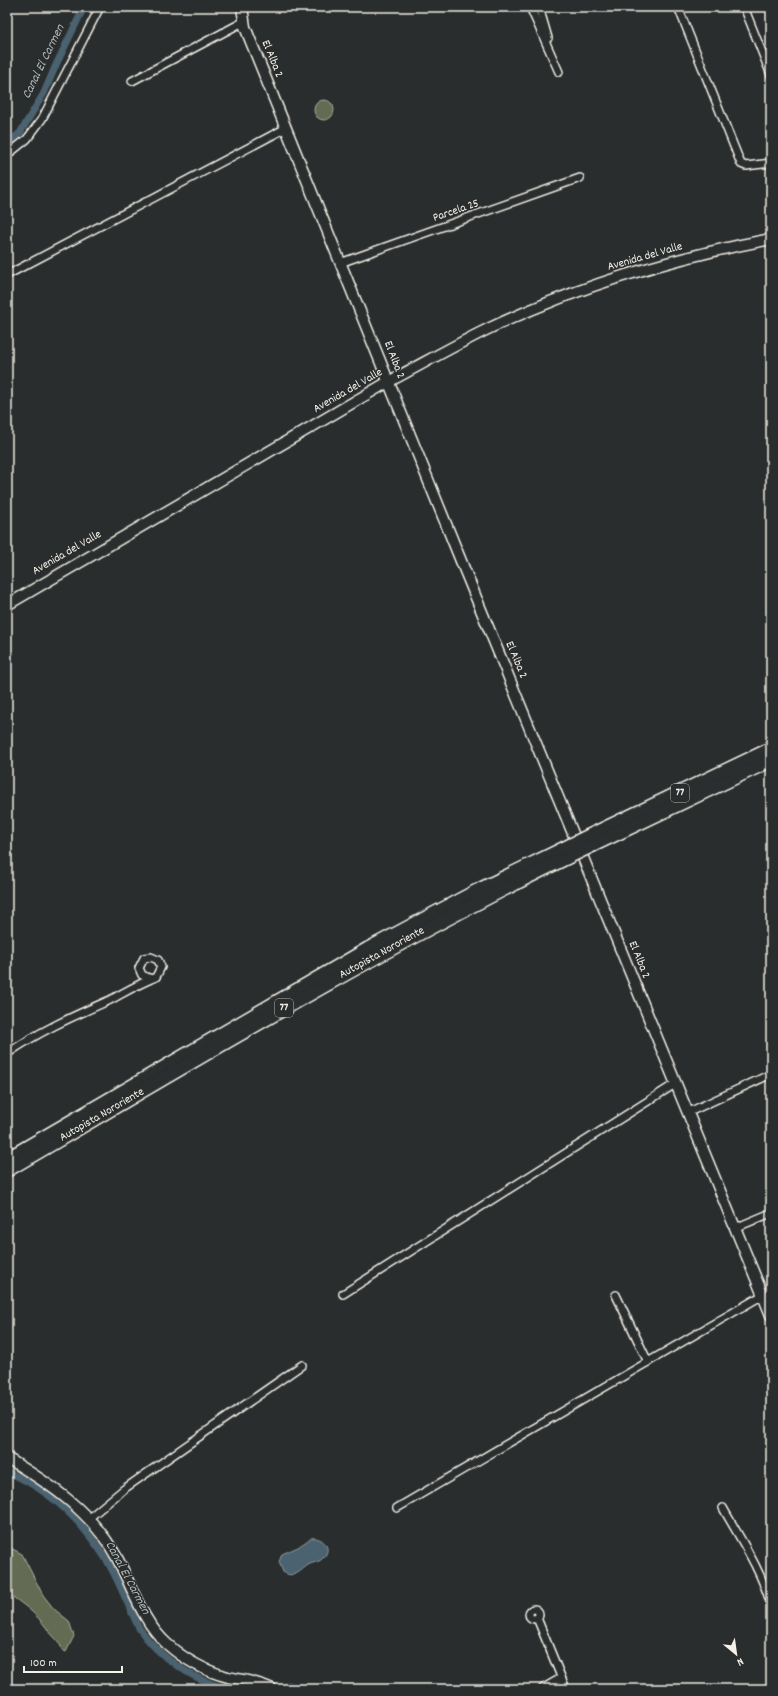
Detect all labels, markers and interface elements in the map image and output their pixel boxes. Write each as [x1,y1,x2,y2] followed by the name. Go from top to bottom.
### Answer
[18,21,71,102] water label: Canal El Carmen
[257,38,287,80] street label: El Alba 2
[431,195,481,227] street label: Parcela 25
[605,238,685,276] street label: Avenida del Valle
[379,339,409,381] street label: El Alba 2
[310,364,386,418] street label: Avenida del Valle
[29,526,105,580] street label: Avenida del Valle
[501,639,531,681] street label: El Alba 2
[671,784,689,802] road number: 77
[336,922,428,984] street label: Autopista Nororiente
[624,939,654,981] street label: El Alba 2
[275,999,293,1017] road number: 77
[56,1084,148,1146] street label: Autopista Nororiente
[100,1538,155,1619] water label: Canal El Carmen
[716,1634,756,1674] north arrow
[24,1648,122,1674] scale bar
[733,1653,746,1670] text: N
[30,1655,57,1672] text: 100 m

